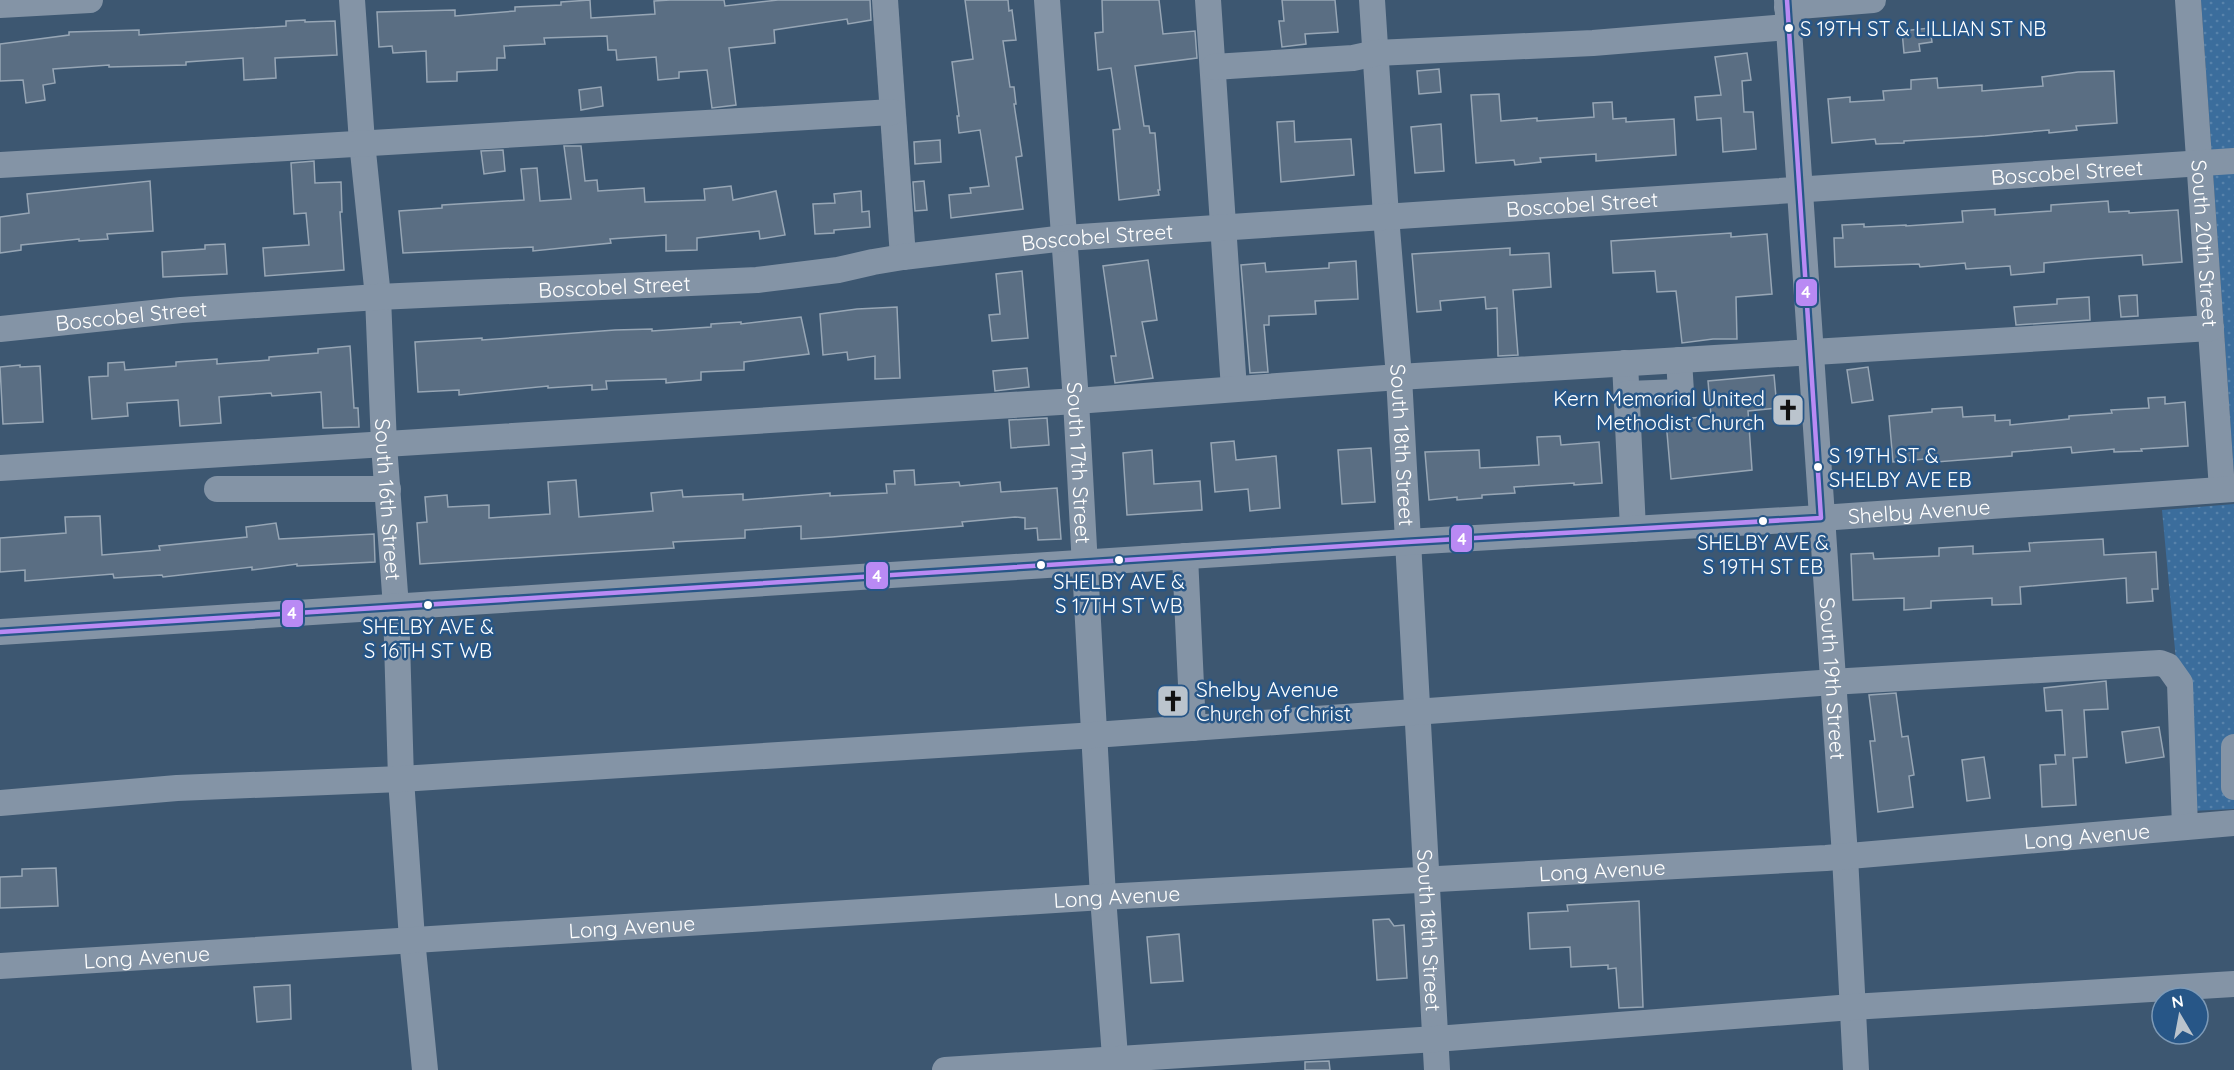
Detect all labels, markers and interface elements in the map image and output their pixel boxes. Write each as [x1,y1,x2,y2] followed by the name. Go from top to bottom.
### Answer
[1800,16,2046,41] place label: S 19TH ST & LILLIAN ST NB
[1783,22,1795,34] marker: S 19TH ST & LILLIAN ST NB
[1990,154,2144,190] street label: Boscobel Street
[2186,159,2224,328] street label: South 20th Street
[1505,186,1659,222] street label: Boscobel Street
[1020,218,1174,256] street label: Boscobel Street
[538,270,691,303] street label: Boscobel Street
[1795,278,1818,307] line badge: 4
[1801,282,1811,302] text: 4
[54,295,208,336] street label: Boscobel Street
[1385,363,1420,527] street label: South 18th Street
[1062,381,1097,544] street label: South 17th Street
[1553,385,1765,435] place label: Kern Memorial United Methodist Church
[1770,392,1806,428] church icon: Kern Memorial United Methodist Church
[370,418,407,582] street label: South 16th Street
[1829,443,1971,492] place label: S 19TH ST & SHELBY AVE EB
[1812,461,1824,473] marker: S 19TH ST & SHELBY AVE EB
[1847,493,1991,529] street label: Shelby Avenue
[1757,515,1769,527] marker: SHELBY AVE & S 19TH ST EB
[1450,524,1473,553] line badge: 4
[1457,529,1467,549] text: 4
[1697,530,1829,579] place label: SHELBY AVE & S 19TH ST EB
[1113,554,1125,566] marker: SHELBY AVE & S 17TH ST WB
[1035,559,1047,571] unlabelled marker
[865,561,889,590] line badge: 4
[872,566,882,586] text: 4
[1053,569,1185,618] place label: SHELBY AVE & S 17TH ST WB
[1814,596,1851,761] street label: South 19th Street
[281,599,304,628] line badge: 4
[422,599,434,611] marker: SHELBY AVE & S 16TH ST WB
[287,603,297,623] text: 4
[362,614,494,663] place label: SHELBY AVE & S 16TH ST WB
[1196,676,1351,726] place label: Shelby Avenue Church of Christ
[1155,683,1191,719] church icon: Shelby Avenue Church of Christ
[2023,817,2151,854] street label: Long Avenue
[1412,848,1447,1012] street label: South 18th Street
[1538,854,1666,886] street label: Long Avenue
[1053,880,1181,913] street label: Long Avenue
[568,910,696,943] street label: Long Avenue
[83,940,211,974] street label: Long Avenue
[2150,986,2210,1046] north arrow
[2170,990,2185,1012] text: N

